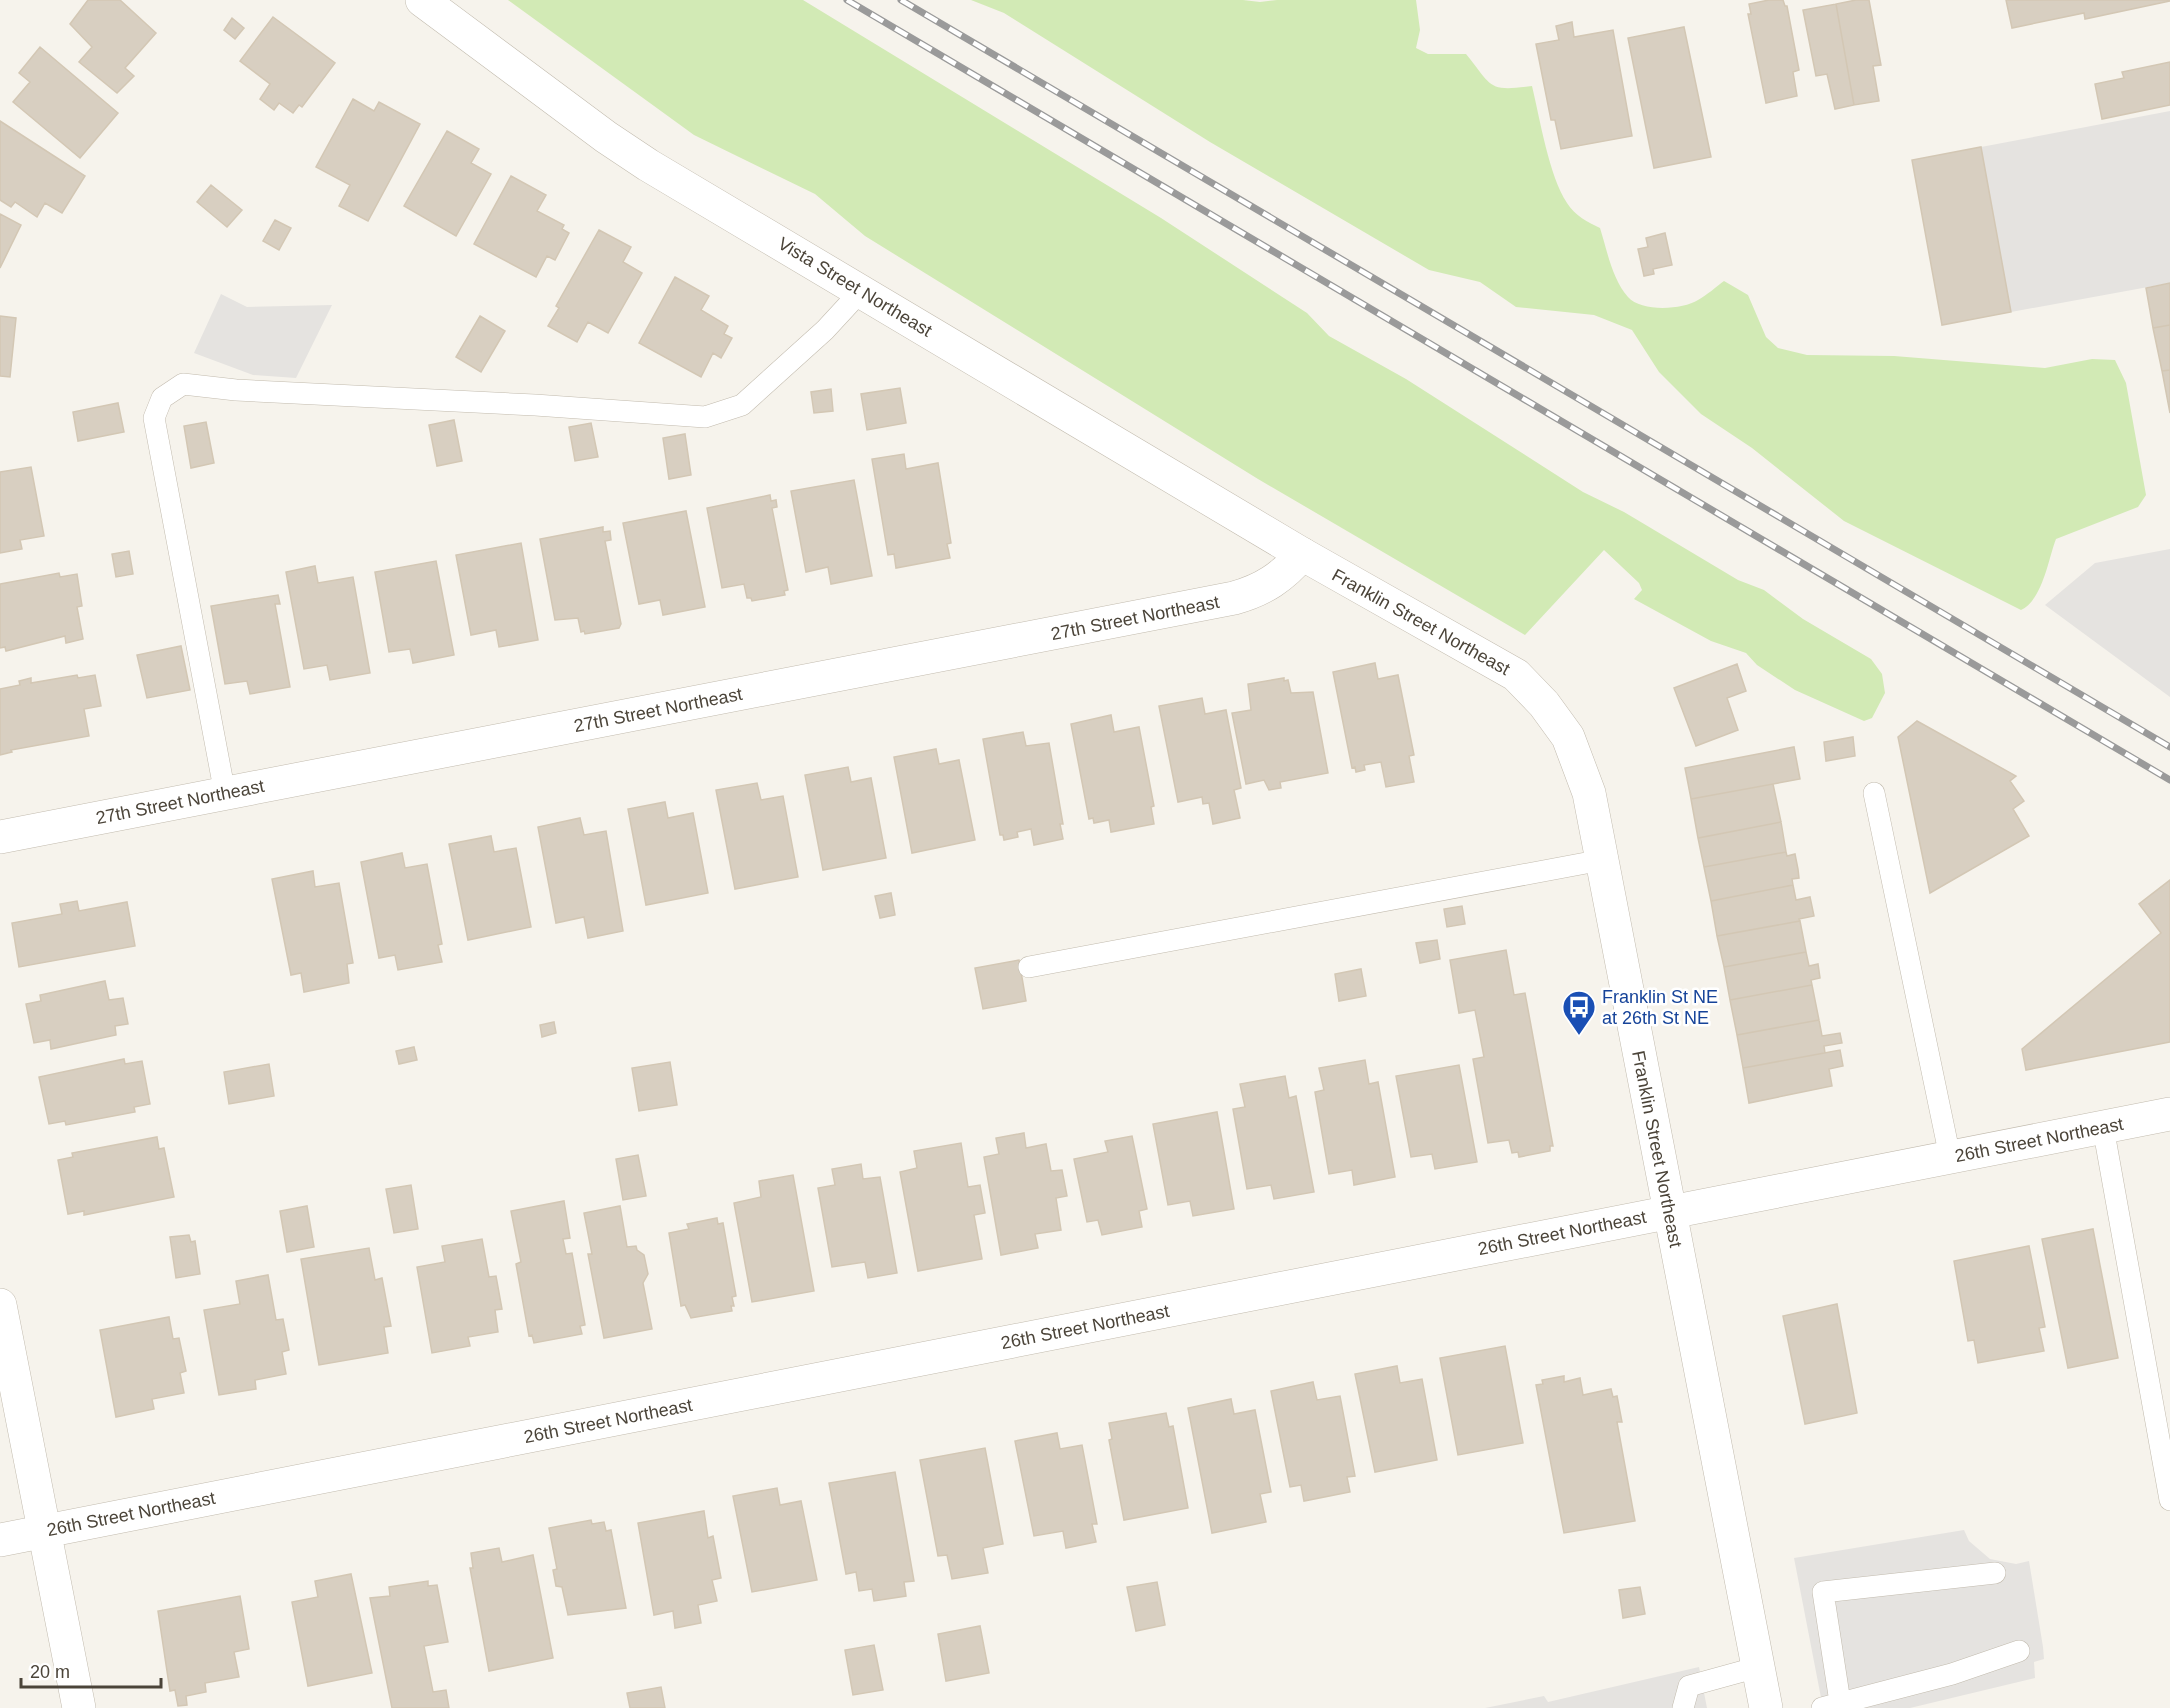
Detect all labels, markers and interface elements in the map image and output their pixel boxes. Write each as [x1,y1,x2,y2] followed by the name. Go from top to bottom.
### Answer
[775,233,935,341] street label: Vista Street Northeast
[1329,565,1513,679] street label: Franklin Street Northeast
[1049,592,1221,644] street label: 27th Street Northeast
[572,684,744,736] street label: 27th Street Northeast
[94,776,266,828] street label: 27th Street Northeast
[1602,987,1718,1028] place label: Franklin St NE at 26th St NE
[1561,989,1597,1036] bus stop icon: Franklin St NE at 26th St NE
[1628,1049,1686,1249] street label: Franklin Street Northeast
[1953,1114,2125,1166] street label: 26th Street Northeast
[1476,1207,1648,1259] street label: 26th Street Northeast
[999,1301,1171,1353] street label: 26th Street Northeast
[522,1395,694,1447] street label: 26th Street Northeast
[45,1488,217,1540] street label: 26th Street Northeast
[21,1651,160,1689] scale bar
[30,1662,70,1682] text: 20 m

